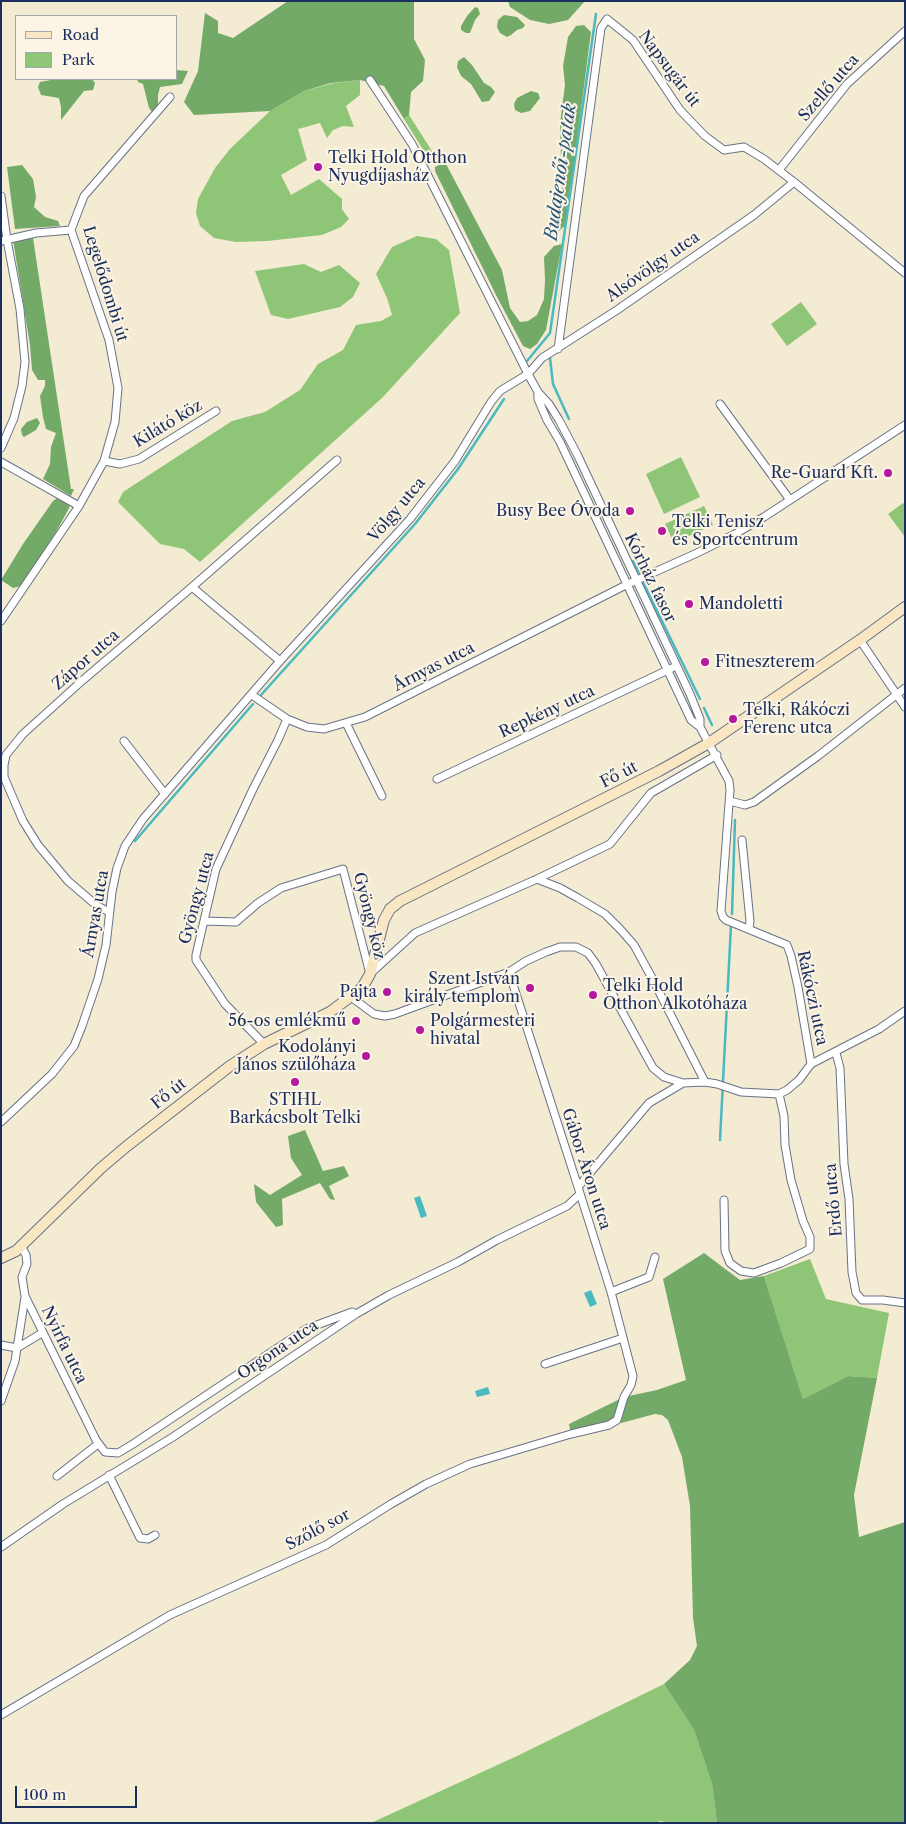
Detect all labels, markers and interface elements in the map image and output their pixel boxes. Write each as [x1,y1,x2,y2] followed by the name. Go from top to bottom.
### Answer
[15,15,178,80] legend
[62,25,99,44] text: Road
[634,27,704,111] street label: Napsugár út
[62,50,95,69] text: Park
[795,51,863,125] street label: Szellő utca
[541,102,581,242] water label: Budajenői-patak
[328,148,467,186] place label: Telki Hold Otthon Nyugdíjasház
[312,161,324,173] marker: Telki Hold Otthon Nyugdíjasház
[78,224,132,344] street label: Legelődombi út
[603,228,703,306] street label: Alsóvölgy utca
[130,396,206,452] street label: Kilátó köz
[771,463,878,483] place label: Re-Guard Kft.
[882,467,894,479] marker: Re-Guard Kft.
[364,474,430,546] street label: Völgy utca
[496,501,620,521] place label: Busy Bee Óvoda
[624,505,636,517] marker: Busy Bee Óvoda
[672,512,798,550] place label: Telki Tenisz és Sportcentrum
[656,525,668,537] marker: Telki Tenisz és Sportcentrum
[620,530,680,626] street label: Kórház fasor
[699,594,783,614] place label: Mandoletti
[683,598,695,610] marker: Mandoletti
[49,626,123,694] street label: Zápor utca
[390,638,478,696] street label: Árnyas utca
[715,652,815,672] place label: Fitneszterem
[699,656,711,668] marker: Fitneszterem
[496,681,598,743] street label: Repkény utca
[743,700,850,738] place label: Telki, Rákóczi Ferenc utca
[727,713,739,725] marker: Telki, Rákóczi Ferenc utca
[597,758,641,792] street label: Fő út
[175,850,219,946] street label: Gyöngy utca
[79,869,113,959] street label: Árnyas utca
[349,870,389,962] street label: Gyöngy köz
[793,949,831,1047] street label: Rákóczi utca
[404,969,520,1007] place label: Szent István király templom
[603,976,747,1014] place label: Telki Hold Otthon Alkotóháza
[340,982,377,1002] place label: Pajta
[524,982,536,994] marker: Szent István király templom
[381,986,393,998] marker: Pajta
[587,989,599,1001] marker: Telki Hold Otthon Alkotóháza
[228,1011,346,1031] place label: 56-os emlékmű
[430,1011,535,1049] place label: Polgármesteri hivatal
[350,1015,362,1027] marker: 56-os emlékmű
[414,1024,426,1036] marker: Polgármesteri hivatal
[237,1037,356,1075] place label: Kodolányi János szülőháza
[360,1050,372,1062] marker: Kodolányi János szülőháza
[148,1074,190,1114] street label: Fő út
[289,1076,301,1088] marker: STIHL Barkácsbolt Telki
[229,1090,361,1128] place label: STIHL Barkácsbolt Telki
[557,1106,615,1232] street label: Gábor Áron utca
[821,1162,847,1238] street label: Erdő utca
[37,1303,91,1387] street label: Nyírfa utca
[234,1316,322,1384] street label: Orgona utca
[283,1505,353,1555] street label: Szőlő sor
[18,1776,140,1808] scale bar
[23,1785,66,1804] text: 100 m

